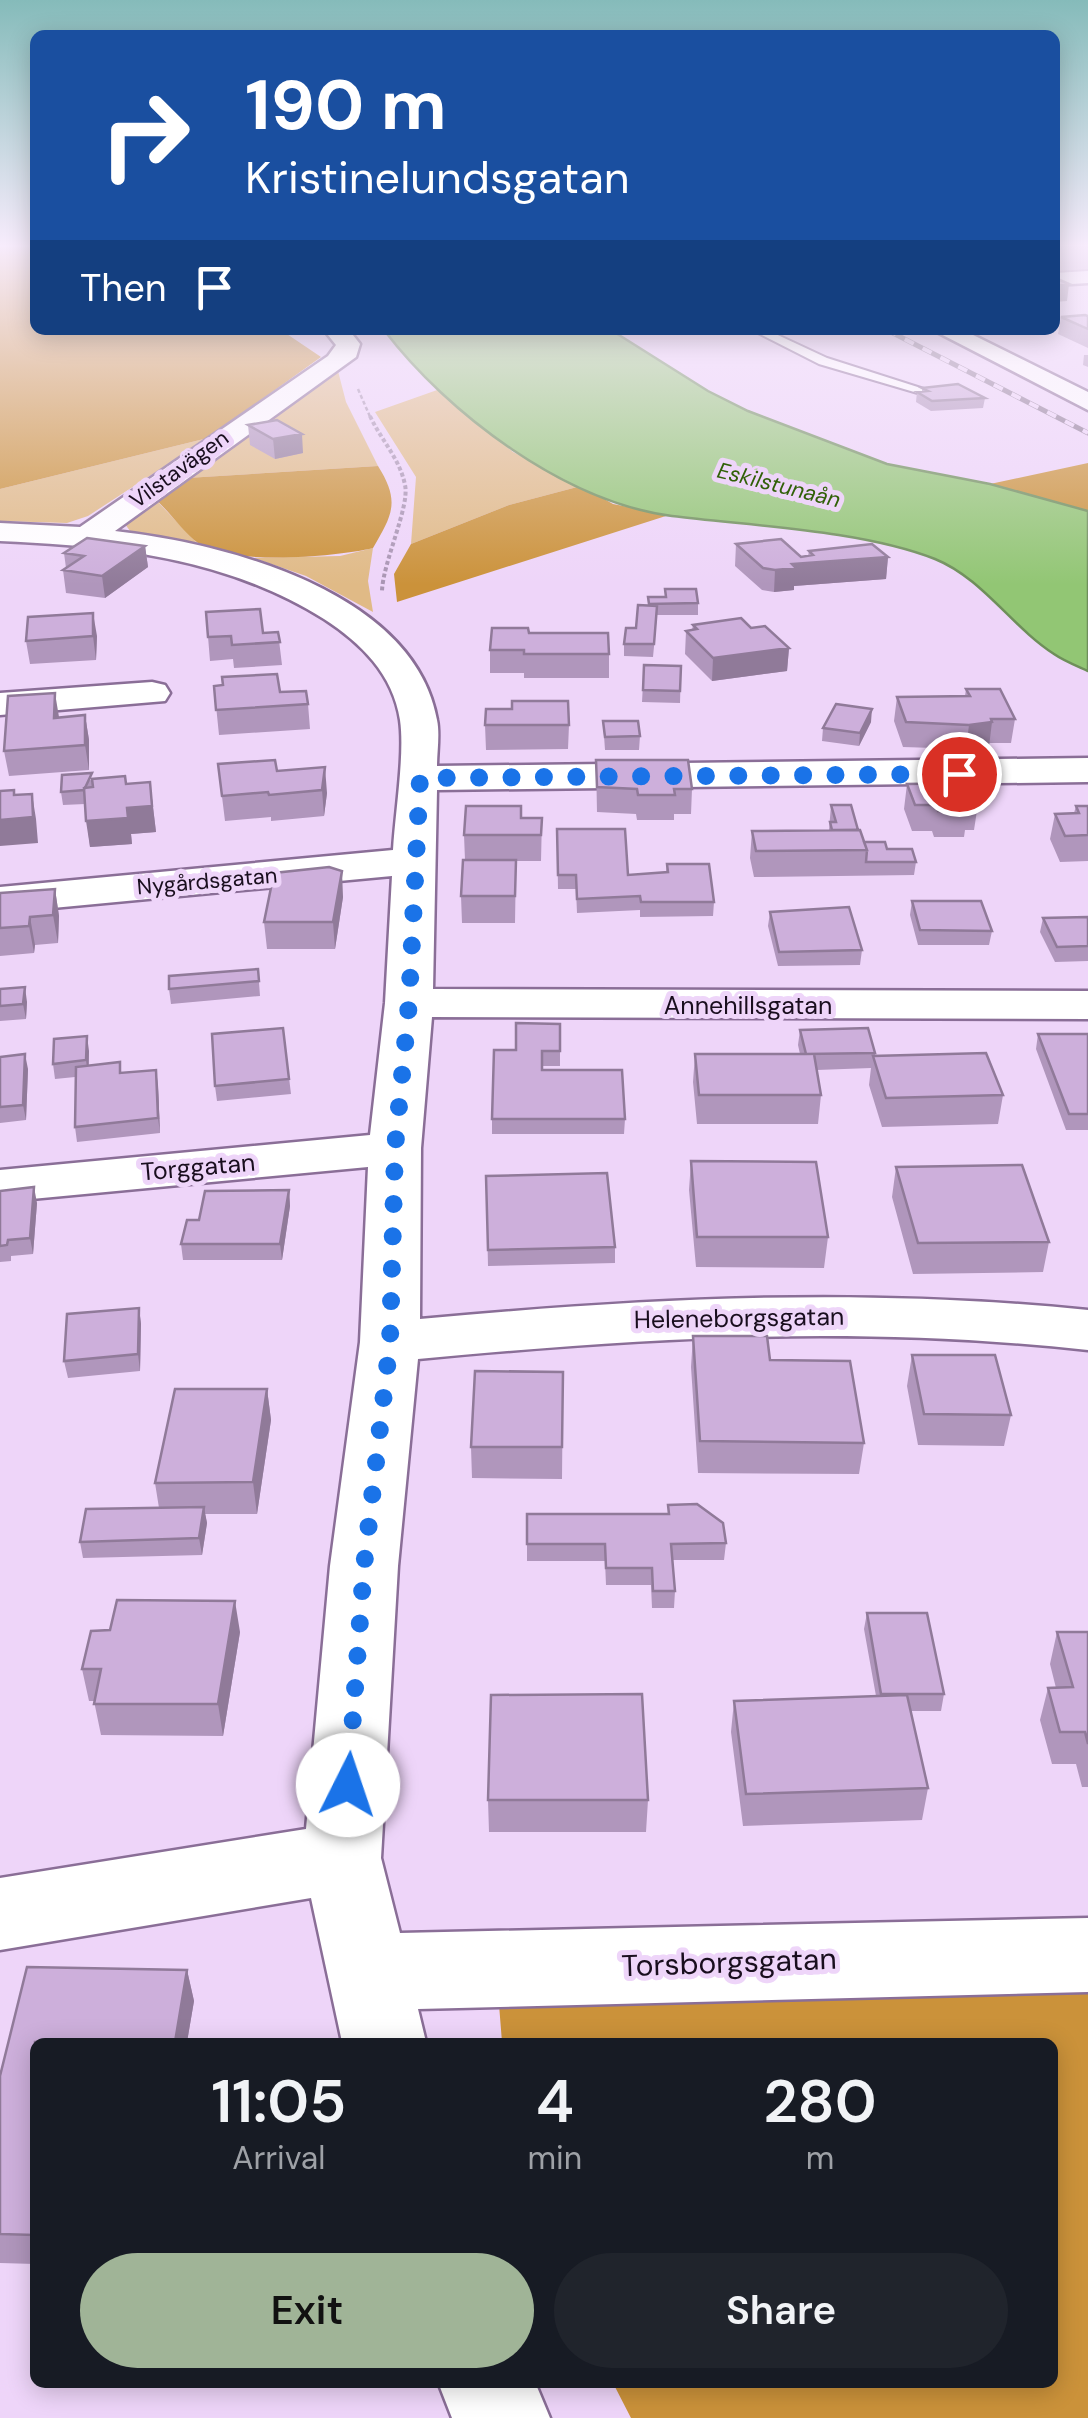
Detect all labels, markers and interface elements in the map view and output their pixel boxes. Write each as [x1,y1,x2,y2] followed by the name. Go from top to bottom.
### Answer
[245,60,447,151] text: 190 m
[80,70,210,200] icon: right
[245,148,630,207] text: Kristinelundsgatan
[187,260,242,315] icon: arrive
[80,263,167,313] text: Then
[124,423,234,515] street label: Vilstavägen
[714,456,844,514] water label: Eskilstunaån
[917,732,1002,817] pin
[932,747,987,802] icon: arrive
[136,860,278,902] street label: Nygårdsgatan
[664,989,832,1022] street label: Annehillsgatan
[140,1146,256,1188] street label: Torggatan
[634,1300,844,1336] street label: Heleneborgsgatan
[296,1733,400,1837] position arrow
[621,1939,837,1985] street label: Torsborgsgatan
[211,2062,346,2141] text: 11:05
[536,2062,574,2141] text: 4
[763,2062,877,2141] text: 280
[232,2137,325,2179] text: Arrival
[528,2137,582,2179] text: min
[806,2137,834,2179] text: m
[80,2253,534,2368] button: Exit
[554,2253,1008,2368] button: Share

